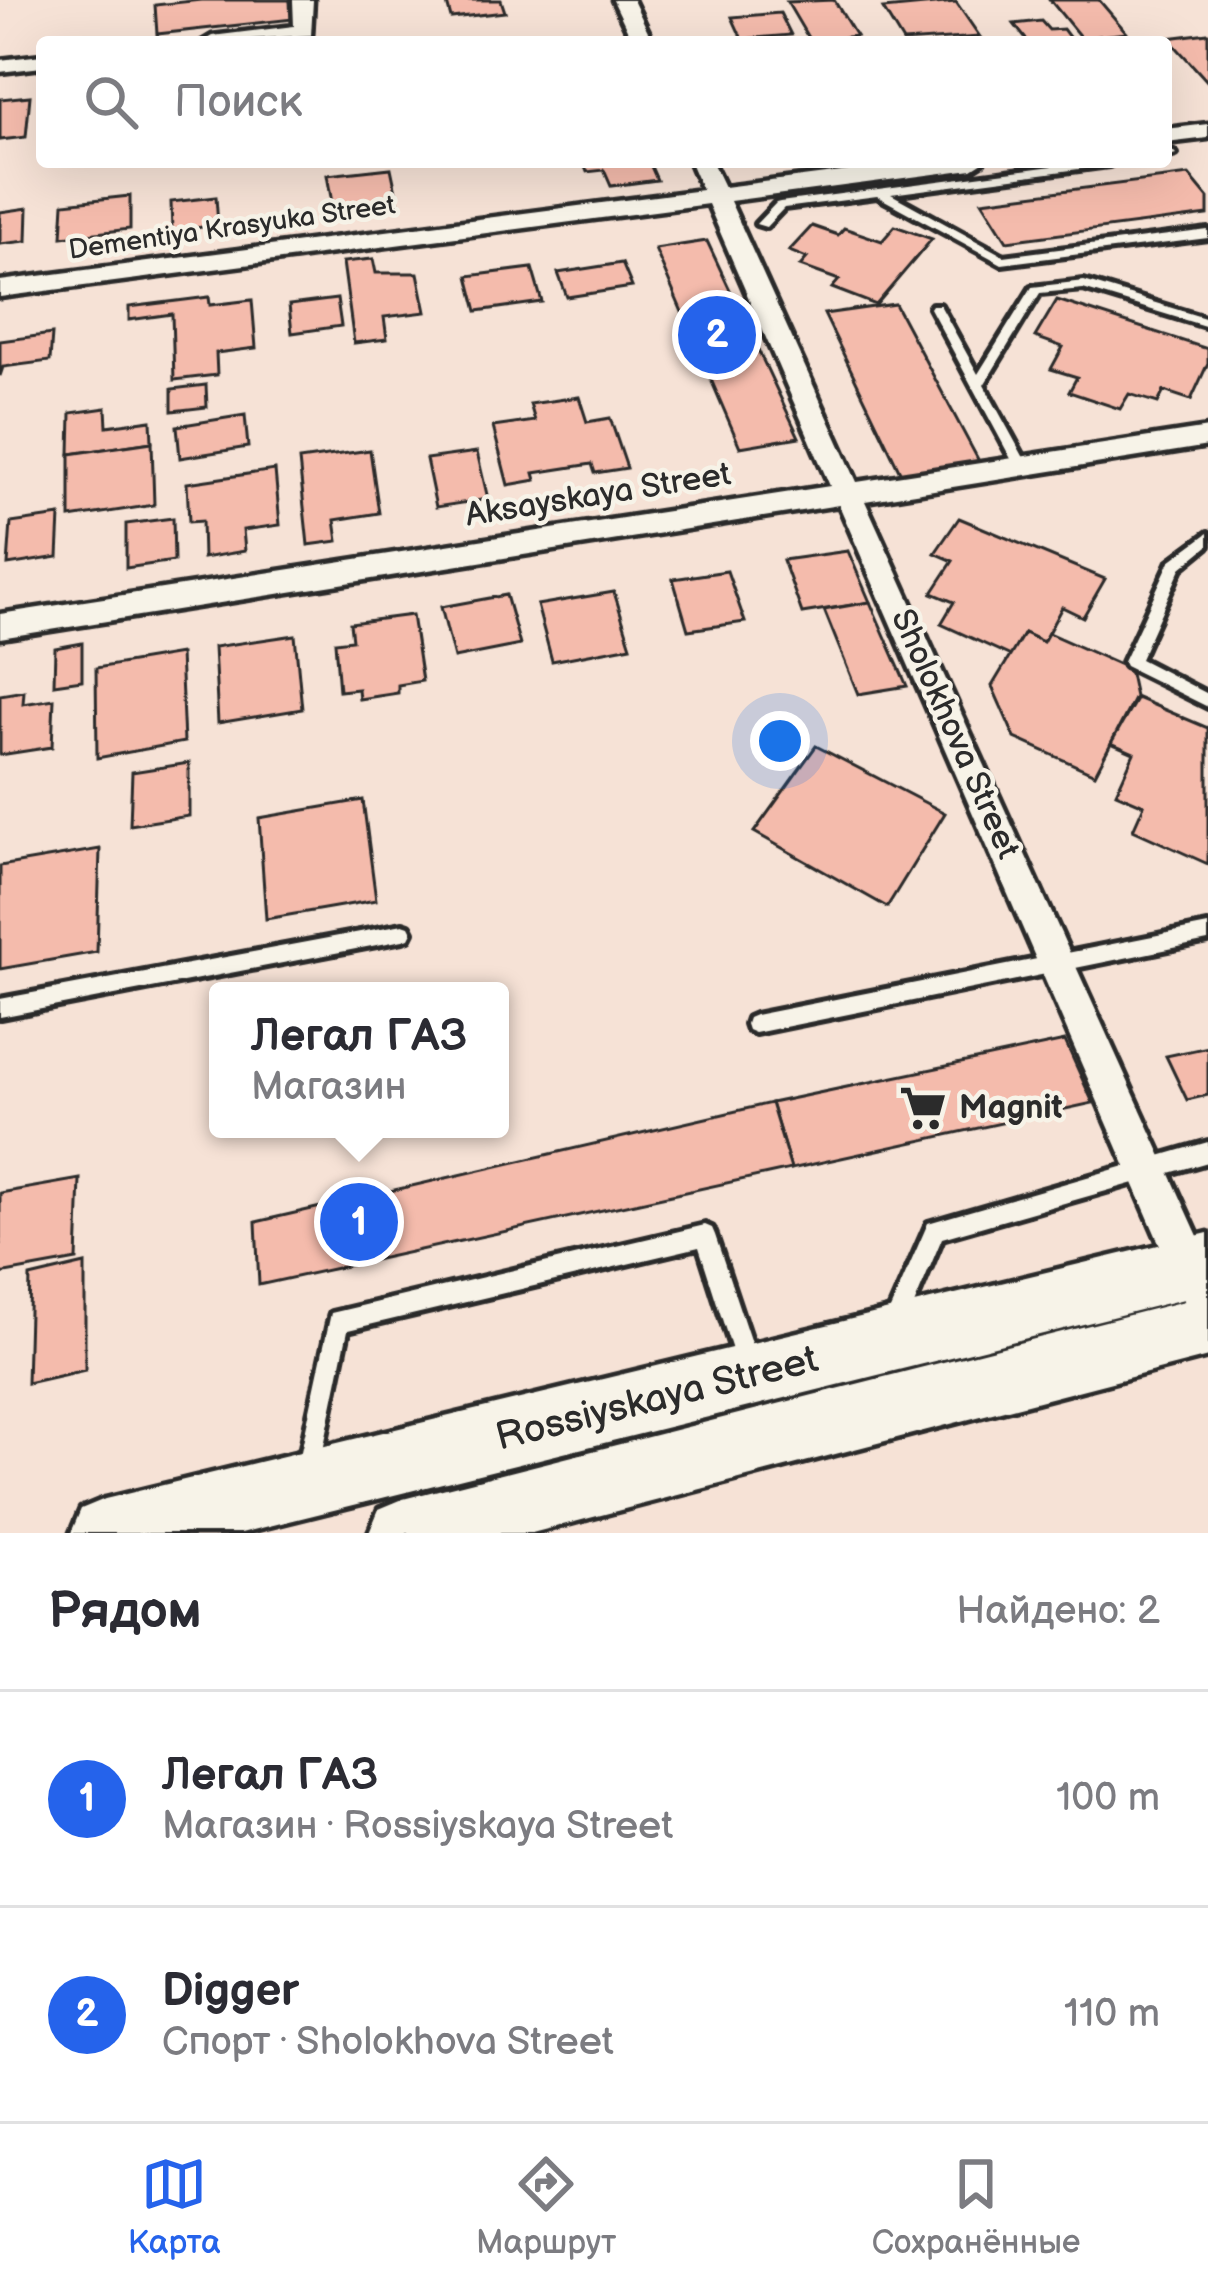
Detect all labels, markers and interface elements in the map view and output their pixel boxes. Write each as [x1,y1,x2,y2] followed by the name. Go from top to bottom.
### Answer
[36,36,1172,168] search box
[78,69,144,135] icon: search
[174,75,302,130] text: Поиск
[67,189,398,267] street label: Dementiya Krasyuka Street
[678,290,756,380] pin: 2
[462,454,734,536] street label: Aksayskaya Street
[882,603,1028,865] street label: Sholokhova Street
[750,711,810,771] your location
[209,982,509,1138] popup
[251,1009,467,1064] text: Легал ГАЗ
[251,1064,407,1111] text: Магазин
[898,1083,948,1133] supermarket icon: Magnit
[959,1088,1063,1128] place label: Magnit
[320,1177,398,1267] pin: 1
[491,1336,823,1462] street label: Rossiyskaya Street
[48,1581,202,1642] text: Рядом
[956,1588,1160,1635] text: Найдено: 2
[162,1748,378,1803] text: Легал ГАЗ
[79,1775,95,1822] text: 1
[1056,1775,1160,1822] text: 100 m
[162,1803,673,1850] text: Магазин · Rossiyskaya Street
[162,1964,299,2019] text: Digger
[75,1991,99,2038] text: 2
[1064,1991,1160,2038] text: 110 m
[162,2019,614,2066] text: Спорт · Sholokhova Street
[128,2151,221,2263] tab: Карта
[476,2151,616,2263] tab: Маршрут
[872,2151,1080,2263] tab: Сохранённые

